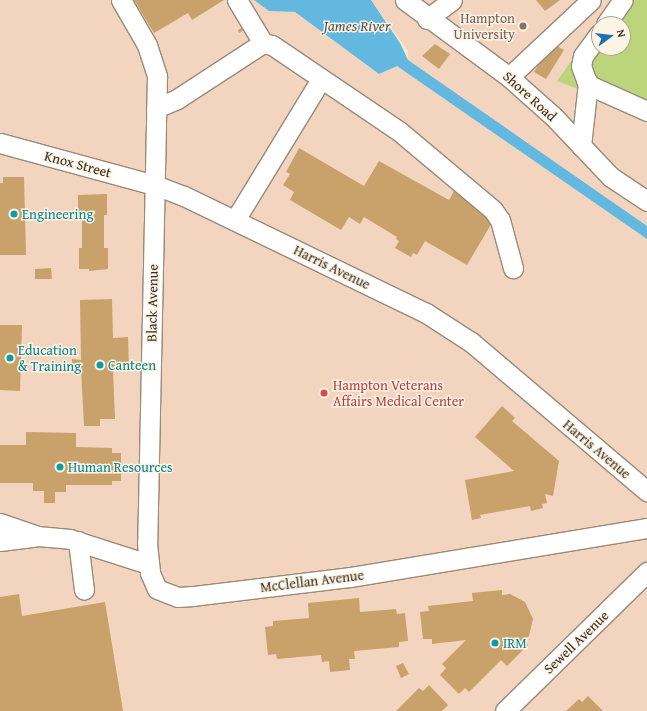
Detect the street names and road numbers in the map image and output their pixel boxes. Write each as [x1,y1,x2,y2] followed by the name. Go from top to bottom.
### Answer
[500,68,560,124] street label: Shore Road
[43,147,113,181] street label: Knox Street
[291,241,373,293] street label: Harris Avenue
[143,264,161,342] street label: Black Avenue
[560,416,634,482] street label: Harris Avenue
[259,566,365,596] street label: McClellan Avenue
[540,607,612,677] street label: Sewell Avenue

